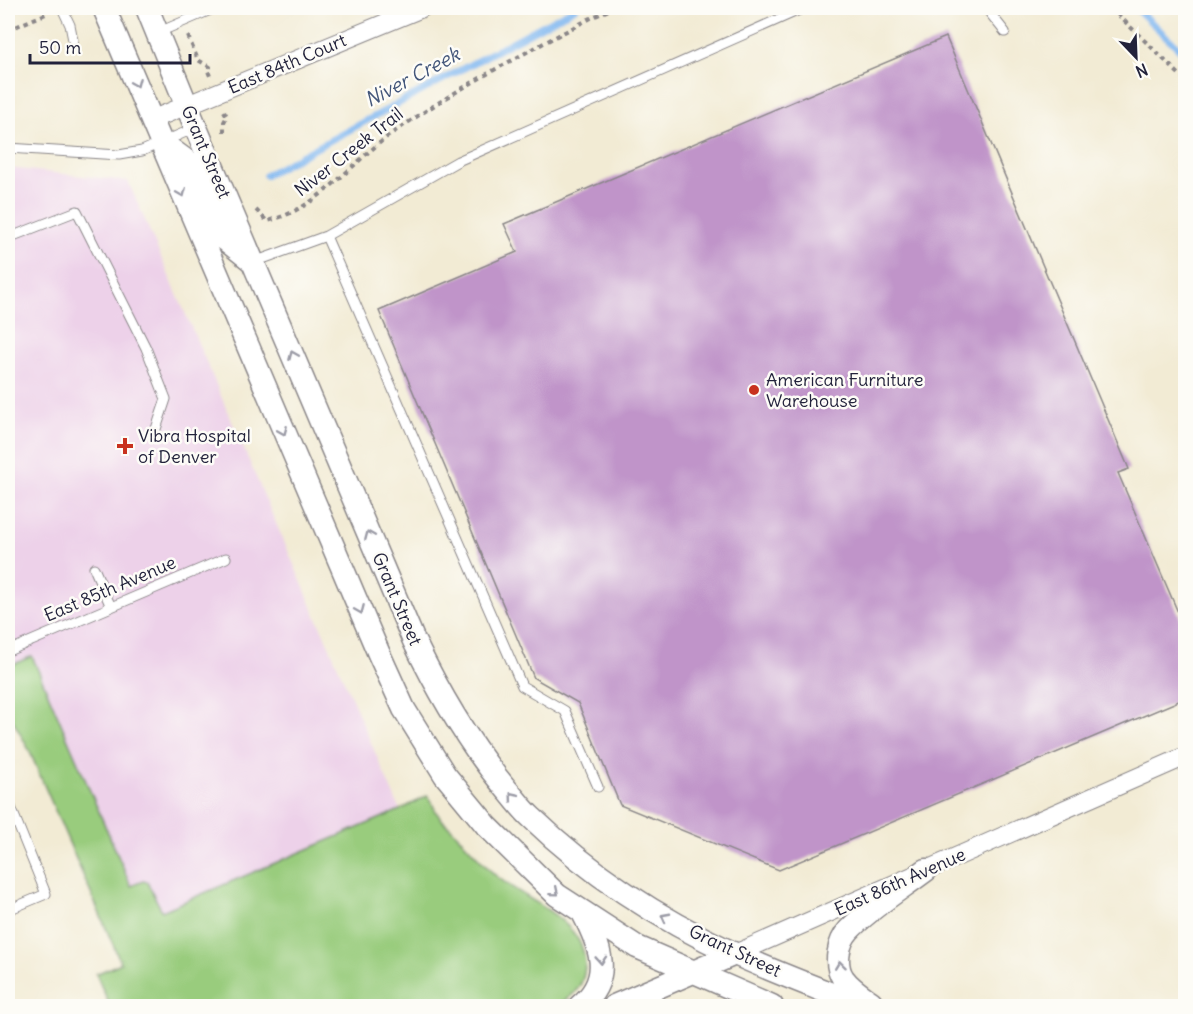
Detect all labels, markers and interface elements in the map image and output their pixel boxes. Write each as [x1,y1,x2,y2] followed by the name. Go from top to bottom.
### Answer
[30,27,190,65] scale bar
[1106,27,1166,87] north arrow
[224,28,349,99] street label: East 84th Court
[39,36,81,59] text: 50 m
[360,40,465,112] water label: Niver Creek
[1133,59,1151,82] text: N
[129,77,141,88] one-way arrow
[177,102,236,202] street label: Grant Street
[290,102,408,201] street label: Niver Creek Trail
[175,187,187,198] one-way arrow
[288,351,300,362] one-way arrow
[766,368,923,412] place label: American Furniture Warehouse
[747,383,761,397] marker: American Furniture Warehouse
[138,424,251,468] place label: Vibra Hospital of Denver
[276,424,288,435] one-way arrow
[116,437,134,455] marker: Vibra Hospital of Denver
[364,530,376,541] one-way arrow
[368,549,427,649] street label: Grant Street
[40,550,179,627] street label: East 85th Avenue
[353,604,365,615] one-way arrow
[509,792,520,803] one-way arrow
[831,842,969,921] street label: East 86th Avenue
[548,885,559,896] one-way arrow
[661,913,671,924] one-way arrow
[685,919,785,982] street label: Grant Street
[594,956,607,965] one-way arrow
[834,960,846,970] one-way arrow

